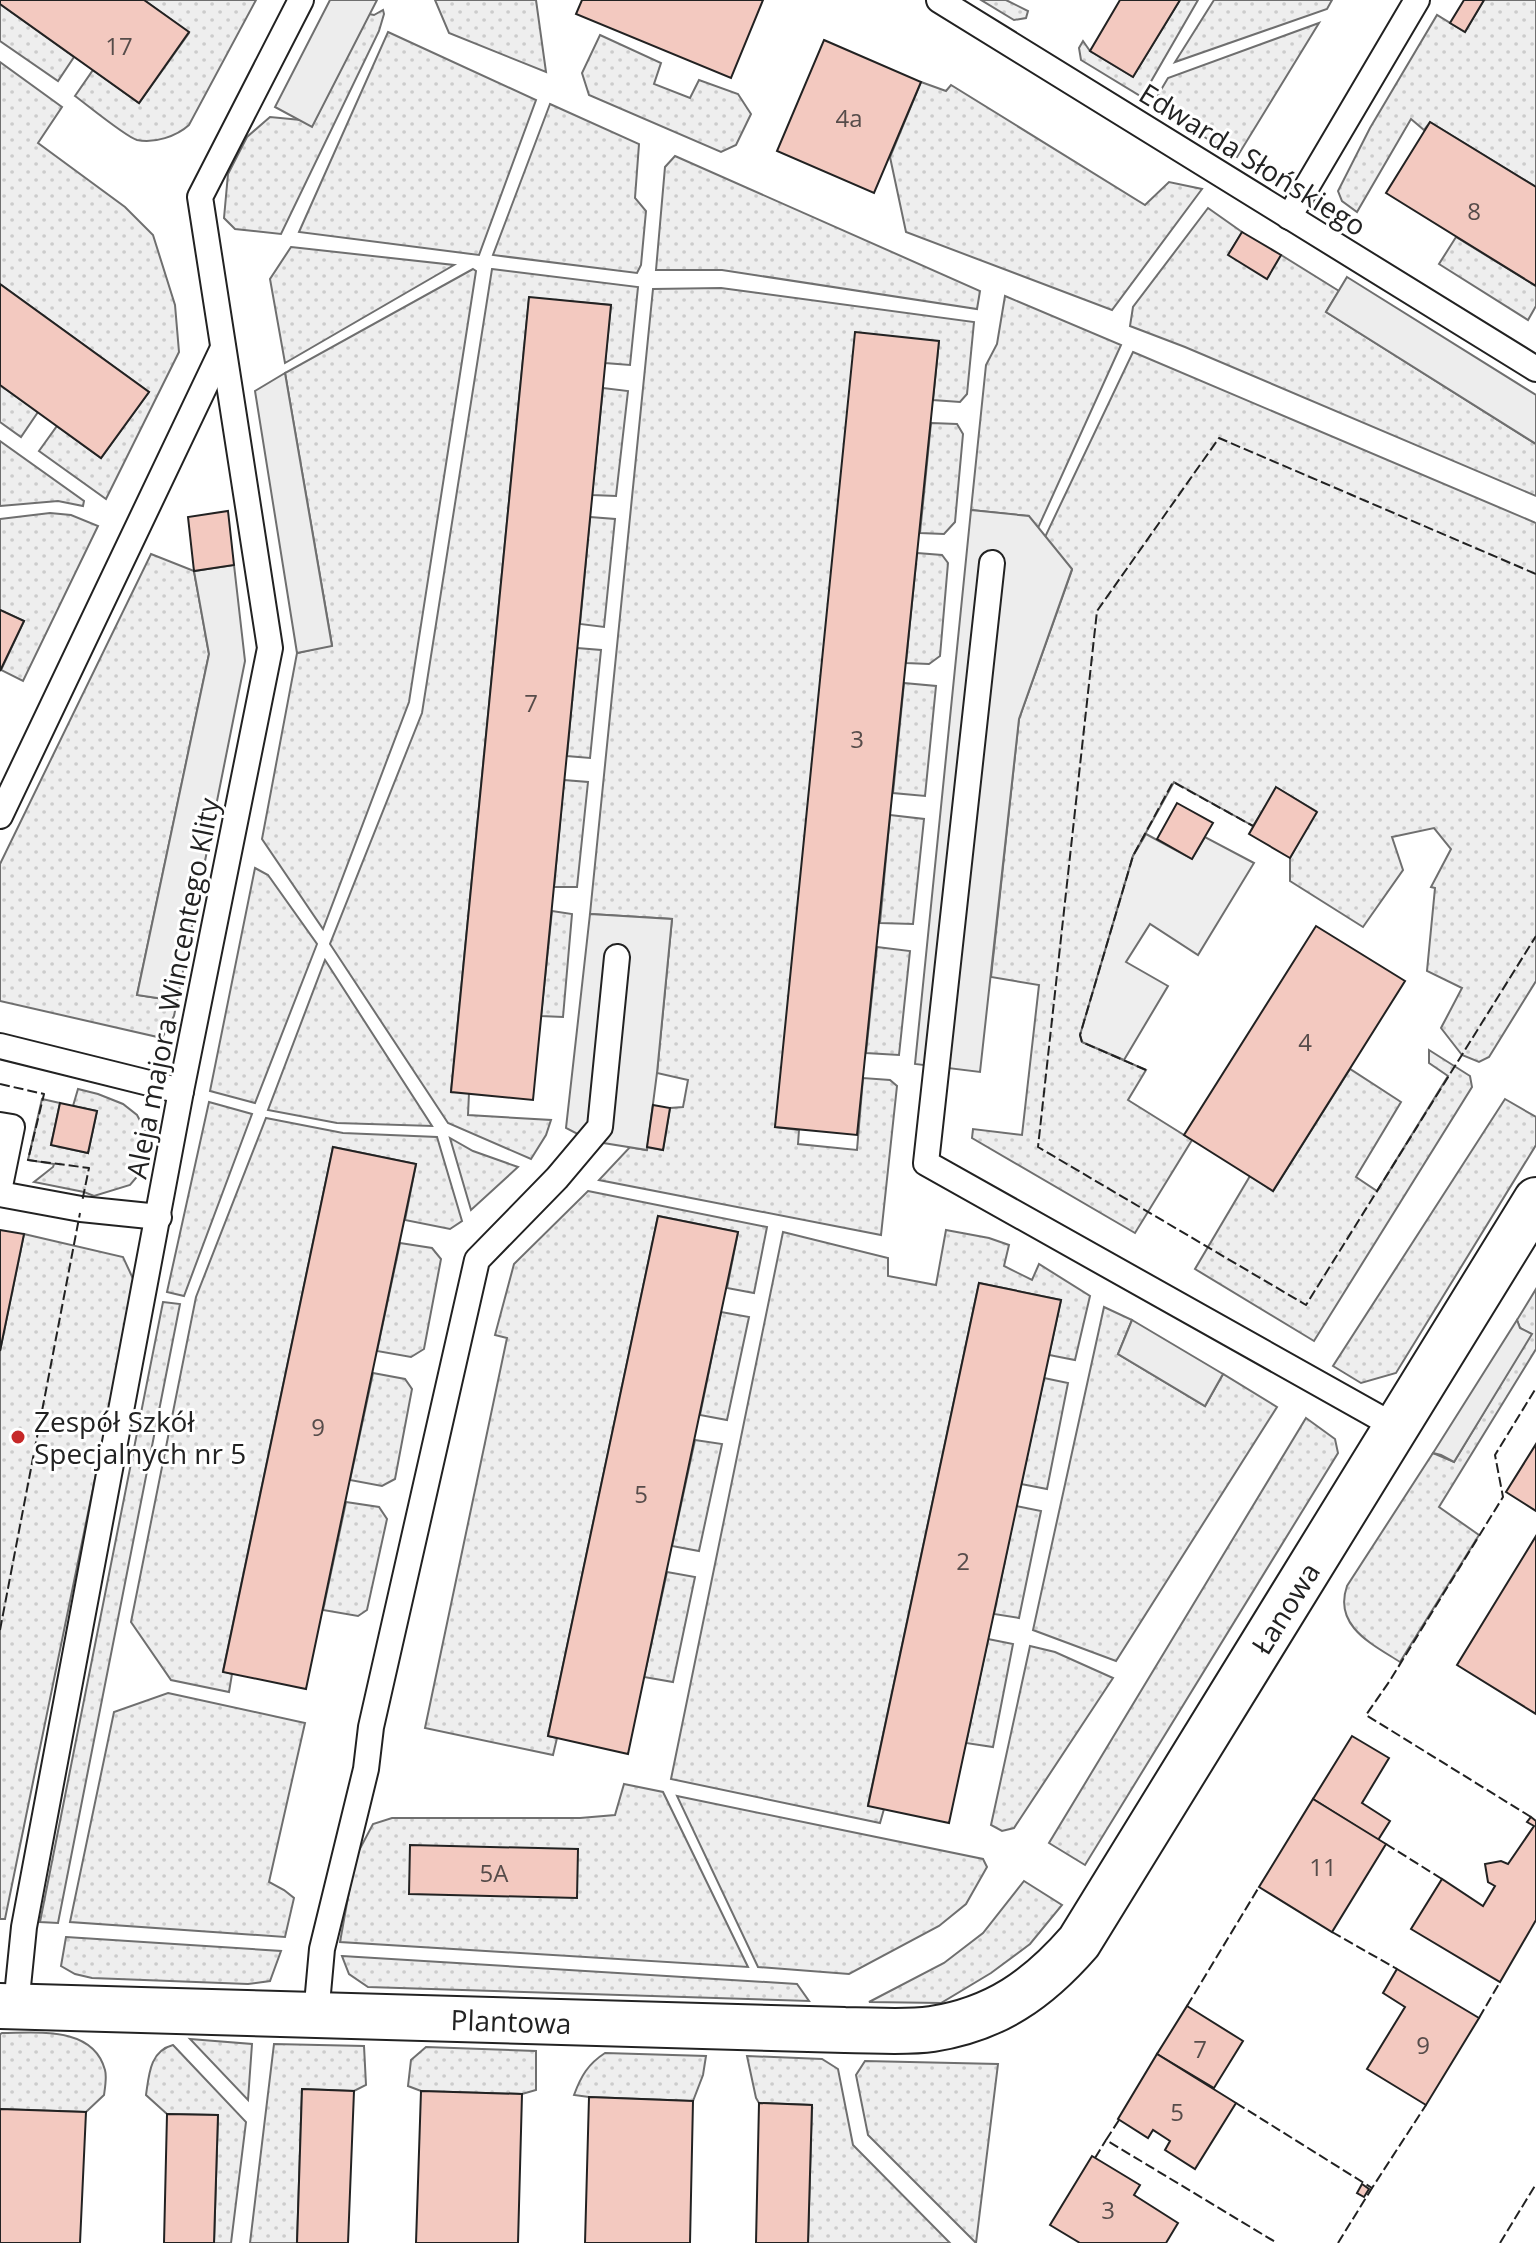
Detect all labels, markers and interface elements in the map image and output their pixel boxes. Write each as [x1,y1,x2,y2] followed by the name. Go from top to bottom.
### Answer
[105,29,133,62] house number: 17
[1132,74,1374,244] street label: Edwarda Słońskiego
[835,101,863,134] house number: 4a
[1467,194,1481,227] house number: 8
[524,686,538,719] house number: 7
[850,722,864,755] house number: 3
[116,794,228,1181] street label: Aleja majora Wincentego Klity
[1298,1025,1312,1058] house number: 4
[34,1402,246,1472] place label: Zespół Szkół Specjalnych nr 5
[311,1410,325,1443] house number: 9
[9,1428,27,1446] marker: Zespół Szkół Specjalnych nr 5
[634,1477,648,1510] house number: 5
[956,1544,970,1577] house number: 2
[1242,1555,1328,1661] street label: Łanowa
[1309,1850,1337,1883] house number: 11
[480,1856,509,1889] house number: 5A
[450,2000,572,2042] street label: Plantowa
[1416,2028,1430,2061] house number: 9
[1193,2032,1207,2065] house number: 7
[1170,2095,1184,2128] house number: 5
[1101,2193,1115,2226] house number: 3

